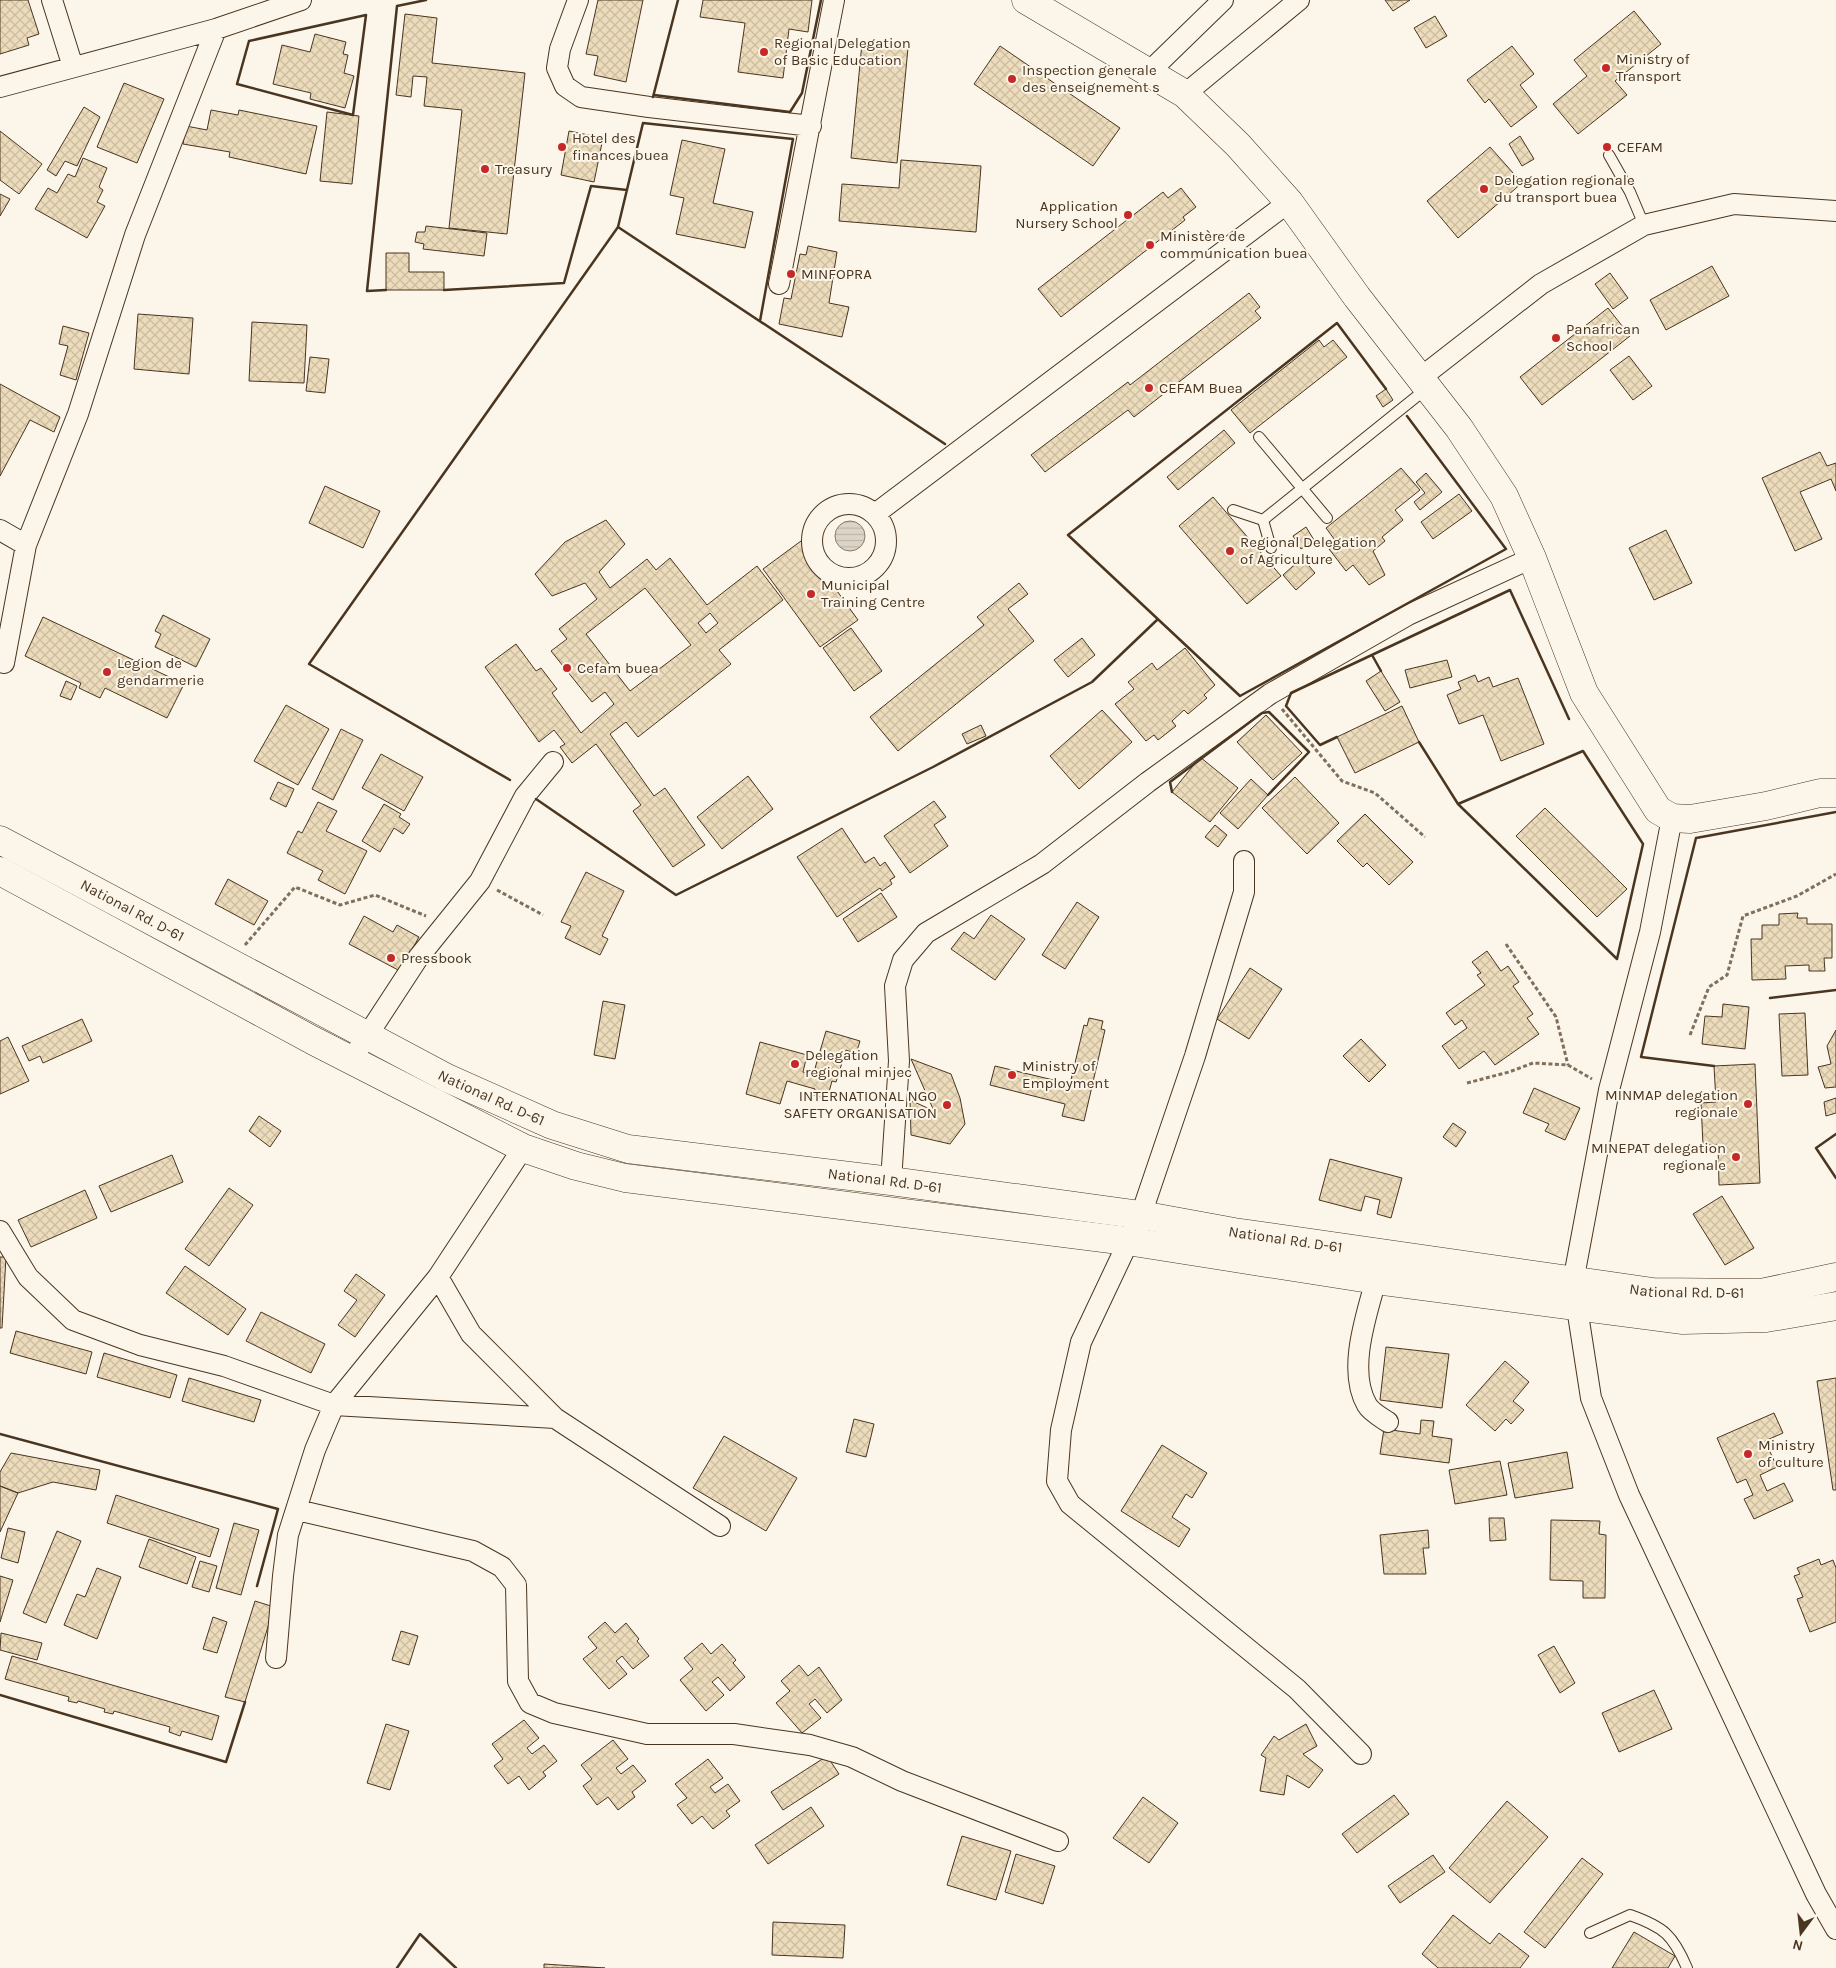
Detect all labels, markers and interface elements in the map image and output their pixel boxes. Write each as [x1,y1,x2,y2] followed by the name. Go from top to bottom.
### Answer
[774,34,911,69] place label: Regional Delegation of Basic Education
[758,46,770,58] marker: Regional Delegation of Basic Education
[1616,50,1690,85] place label: Ministry of Transport
[1022,61,1160,96] place label: Inspection generale des enseignement s
[1600,62,1612,74] marker: Ministry of Transport
[1006,73,1018,85] marker: Inspection generale des enseignement s
[572,129,669,164] place label: Hotel des finances buea
[1617,138,1663,156] place label: CEFAM
[556,141,568,153] marker: Hotel des finances buea
[1601,141,1613,153] marker: CEFAM
[495,160,552,178] place label: Treasury
[479,163,491,175] marker: Treasury
[1494,171,1635,206] place label: Delegation regionale du transport buea
[1478,183,1490,195] marker: Delegation regionale du transport buea
[1015,197,1118,232] place label: Application Nursery School
[1122,209,1134,221] marker: Application Nursery School
[1160,227,1307,262] place label: Ministère de communication buea
[1144,239,1156,251] marker: Ministère de communication buea
[801,265,872,283] place label: MINFOPRA
[785,268,797,280] marker: MINFOPRA
[1566,320,1640,355] place label: Panafrican School
[1550,332,1562,344] marker: Panafrican School
[1159,379,1243,397] place label: CEFAM Buea
[1143,382,1155,394] marker: CEFAM Buea
[1240,533,1377,568] place label: Regional Delegation of Agriculture
[1224,545,1236,557] marker: Regional Delegation of Agriculture
[821,576,925,611] place label: Municipal Training Centre
[805,588,817,600] marker: Municipal Training Centre
[117,654,204,689] place label: Legion de gendarmerie
[577,659,659,677] place label: Cefam buea
[561,662,573,674] marker: Cefam buea
[101,666,113,678] marker: Legion de gendarmerie
[77,876,187,945] street label: National Rd. D-61
[401,949,472,967] place label: Pressbook
[385,952,397,964] marker: Pressbook
[805,1046,912,1081] place label: Delegation regional minjec
[1022,1057,1109,1092] place label: Ministry of Employment
[789,1058,801,1070] marker: Delegation regional minjec
[435,1066,547,1130] street label: National Rd. D-61
[1006,1069,1018,1081] marker: Ministry of Employment
[1605,1086,1738,1121] place label: MINMAP delegation regionale
[783,1087,937,1122] place label: INTERNATIONAL NGO SAFETY ORGANISATION
[1742,1098,1754,1110] marker: MINMAP delegation regionale
[941,1099,953,1111] marker: INTERNATIONAL NGO SAFETY ORGANISATION
[1591,1139,1726,1174] place label: MINEPAT delegation regionale
[1730,1151,1742,1163] marker: MINEPAT delegation regionale
[827,1164,943,1197] street label: National Rd. D-61
[1227,1222,1344,1256] street label: National Rd. D-61
[1628,1280,1744,1302] street label: National Rd. D-61
[1758,1436,1824,1471] place label: Ministry of culture
[1742,1448,1754,1460] marker: Ministry of culture
[1776,1908,1826,1958] north arrow
[1791,1936,1805,1955] text: N

